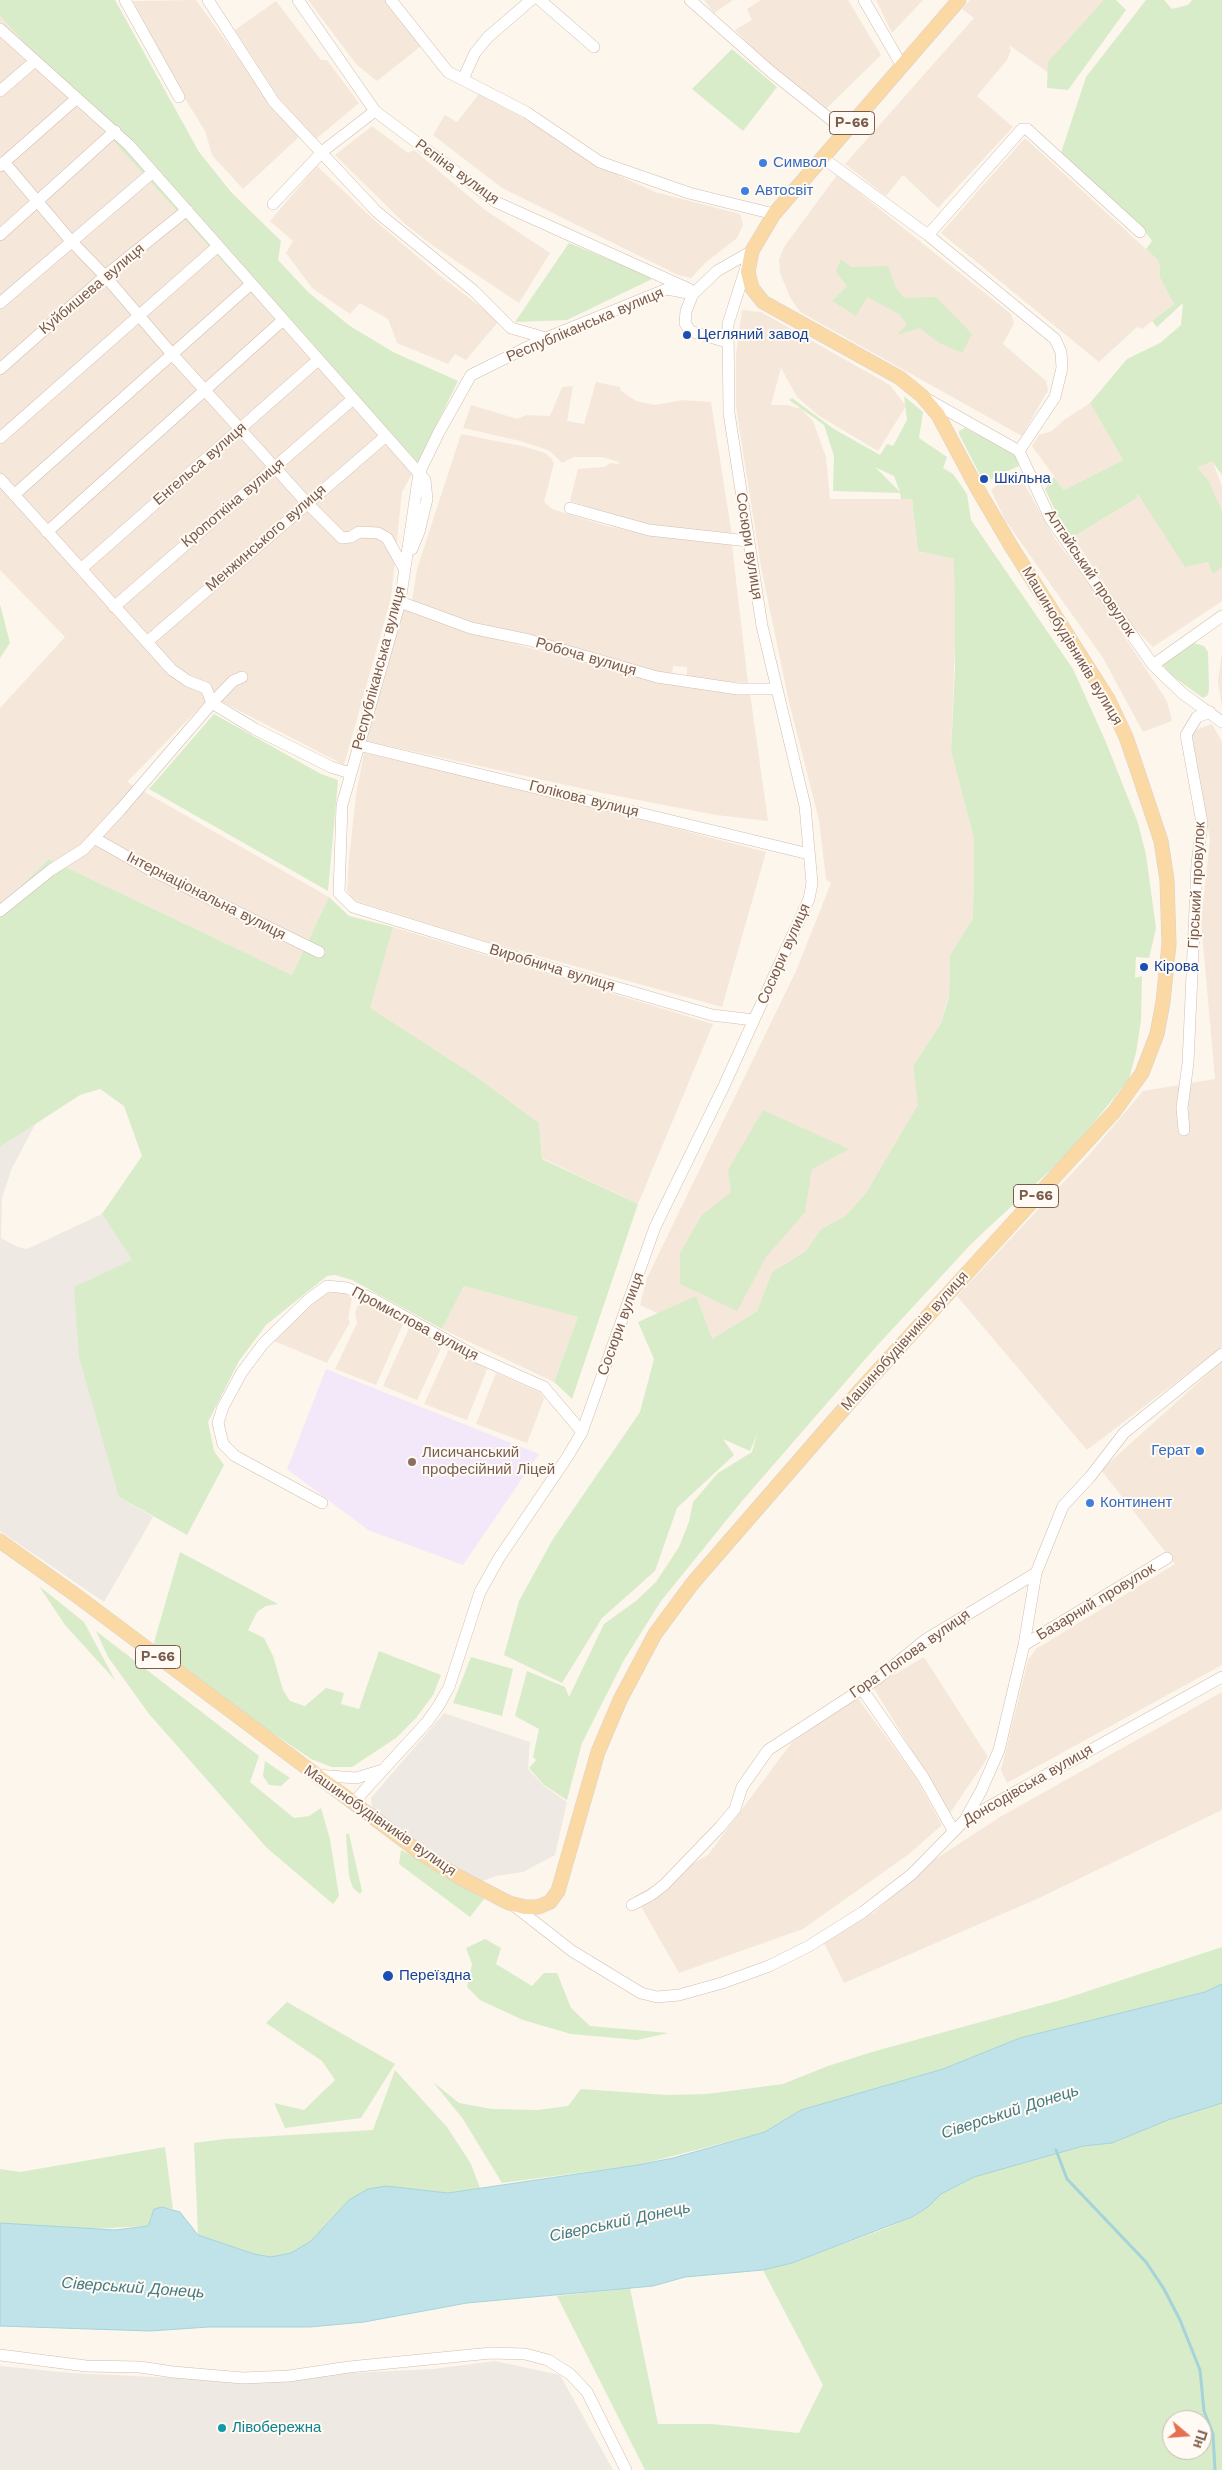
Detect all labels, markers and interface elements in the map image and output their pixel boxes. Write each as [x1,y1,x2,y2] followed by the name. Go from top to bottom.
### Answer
[830,112,874,134] road number: Р-66
[411,135,503,209] street label: Рєпіна вулиця
[773,154,827,172] place label: Символ
[757,157,769,169] marker: Символ
[755,182,813,200] place label: Автосвіт
[739,185,751,197] marker: Автосвіт
[36,240,148,338] street label: Куйбишева вулиця
[504,284,666,366] street label: Республіканська вулиця
[697,326,808,344] place label: Цегляний завод
[681,329,693,341] marker: Цегляний завод
[150,419,250,509] street label: Енгельса вулиця
[178,455,288,551] street label: Кропоткіна вулиця
[994,470,1051,488] place label: Шкільна
[978,473,990,485] marker: Шкільна
[202,481,330,595] street label: Менжинського вулиця
[732,491,766,601] street label: Сосюри вулиця
[1041,506,1139,640] street label: Алтайський провулок
[1018,564,1126,728] street label: Машинобудівників вулиця
[348,584,410,752] street label: Республіканська вулиця
[533,634,639,680] street label: Робоча вулиця
[527,777,641,821] street label: Голікова вулиця
[1185,821,1209,949] street label: Гірський провулок
[123,848,289,944] street label: Інтернаціональна вулиця
[754,901,814,1007] street label: Сосюри вулиця
[487,940,617,996] street label: Виробнича вулиця
[1154,958,1199,976] place label: Кірова
[1138,961,1150,973] marker: Кірова
[1014,1184,1058,1208] road number: Р-66
[838,1267,972,1415] street label: Машинобудівників вулиця
[594,1270,648,1378] street label: Сосюри вулиця
[349,1283,481,1365] street label: Промислова вулиця
[1151,1442,1190,1460] place label: Герат
[422,1444,555,1479] place label: Лисичанський професійний Ліцей
[1194,1445,1206,1457] marker: Герат
[406,1456,418,1468] marker: Лисичанський професійний Ліцей
[1100,1494,1172,1512] place label: Континент
[1084,1497,1096,1509] marker: Континент
[1033,1559,1159,1645] street label: Базарний провулок
[846,1606,974,1702] street label: Гора Попова вулиця
[136,1645,180,1668] road number: Р-66
[960,1740,1096,1830] street label: Донсодівська вулиця
[300,1762,460,1880] street label: Машинобудівників вулиця
[399,1967,471,1985] place label: Переїздна
[381,1969,395,1983] marker: Переїздна
[939,2081,1081,2143] water label: Сіверський Донець
[548,2198,692,2246] water label: Сіверський Донець
[61,2273,205,2303] water label: Сіверський Донець
[1162,2410,1212,2460] north arrow
[232,2419,321,2437] place label: Лівобережна
[216,2422,228,2434] marker: Лівобережна
[1190,2428,1211,2451] text: Пн

